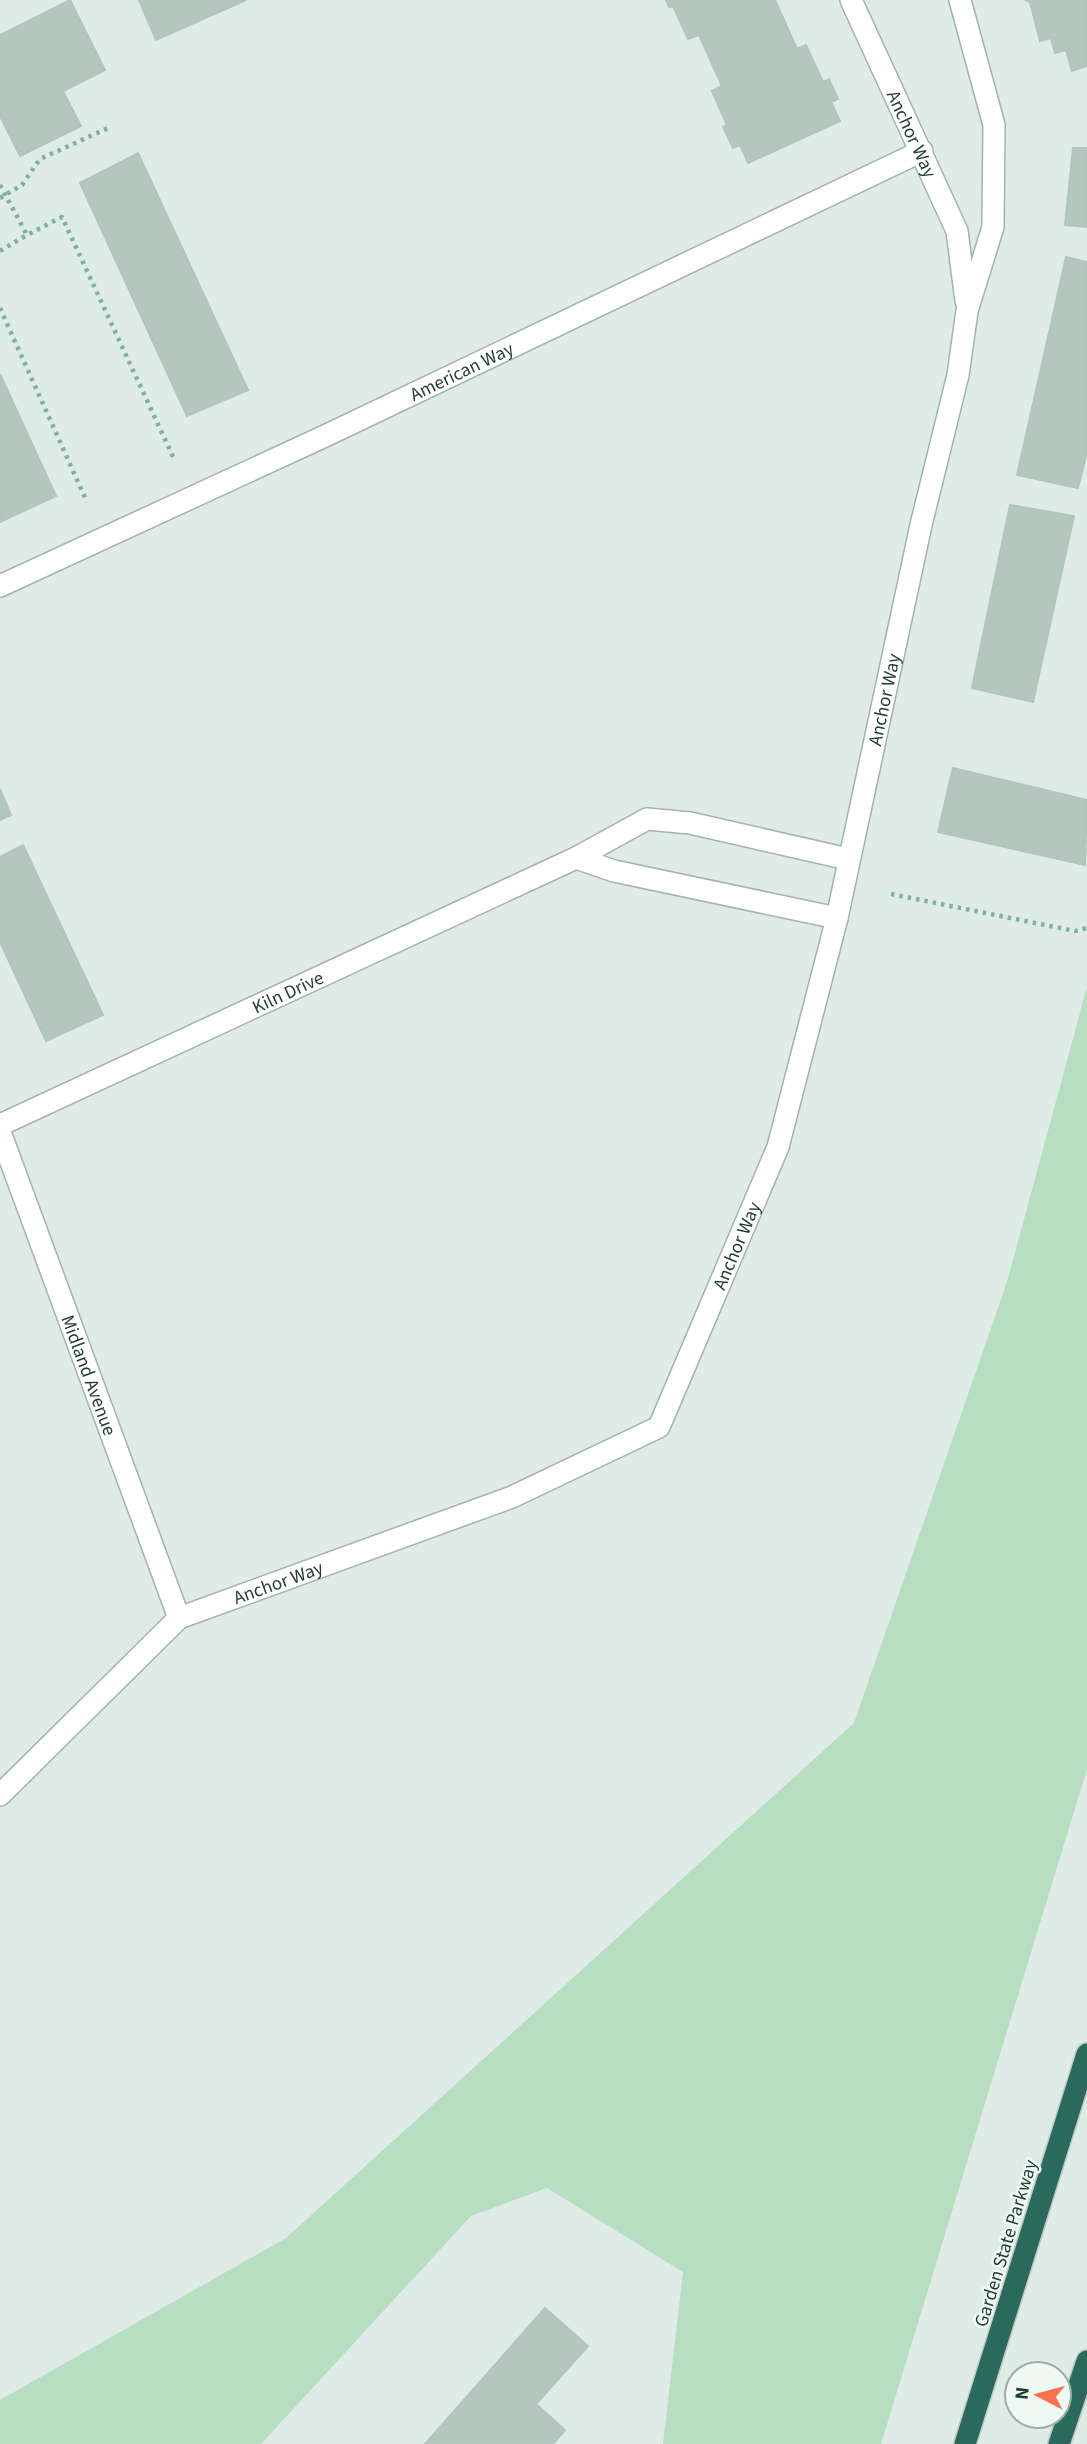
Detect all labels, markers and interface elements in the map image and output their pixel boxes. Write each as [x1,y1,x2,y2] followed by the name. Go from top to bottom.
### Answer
[879,86,943,182] street label: Anchor Way
[406,336,519,409] street label: American Way
[862,651,908,748] street label: Anchor Way
[248,965,328,1021] street label: Kiln Drive
[707,1198,768,1294] street label: Anchor Way
[54,1311,123,1440] street label: Midland Avenue
[230,1555,327,1612] street label: Anchor Way
[968,2156,1045,2330] street label: Garden State Parkway
[1003,2360,1073,2430] north arrow
[1008,2386,1037,2401] text: N

